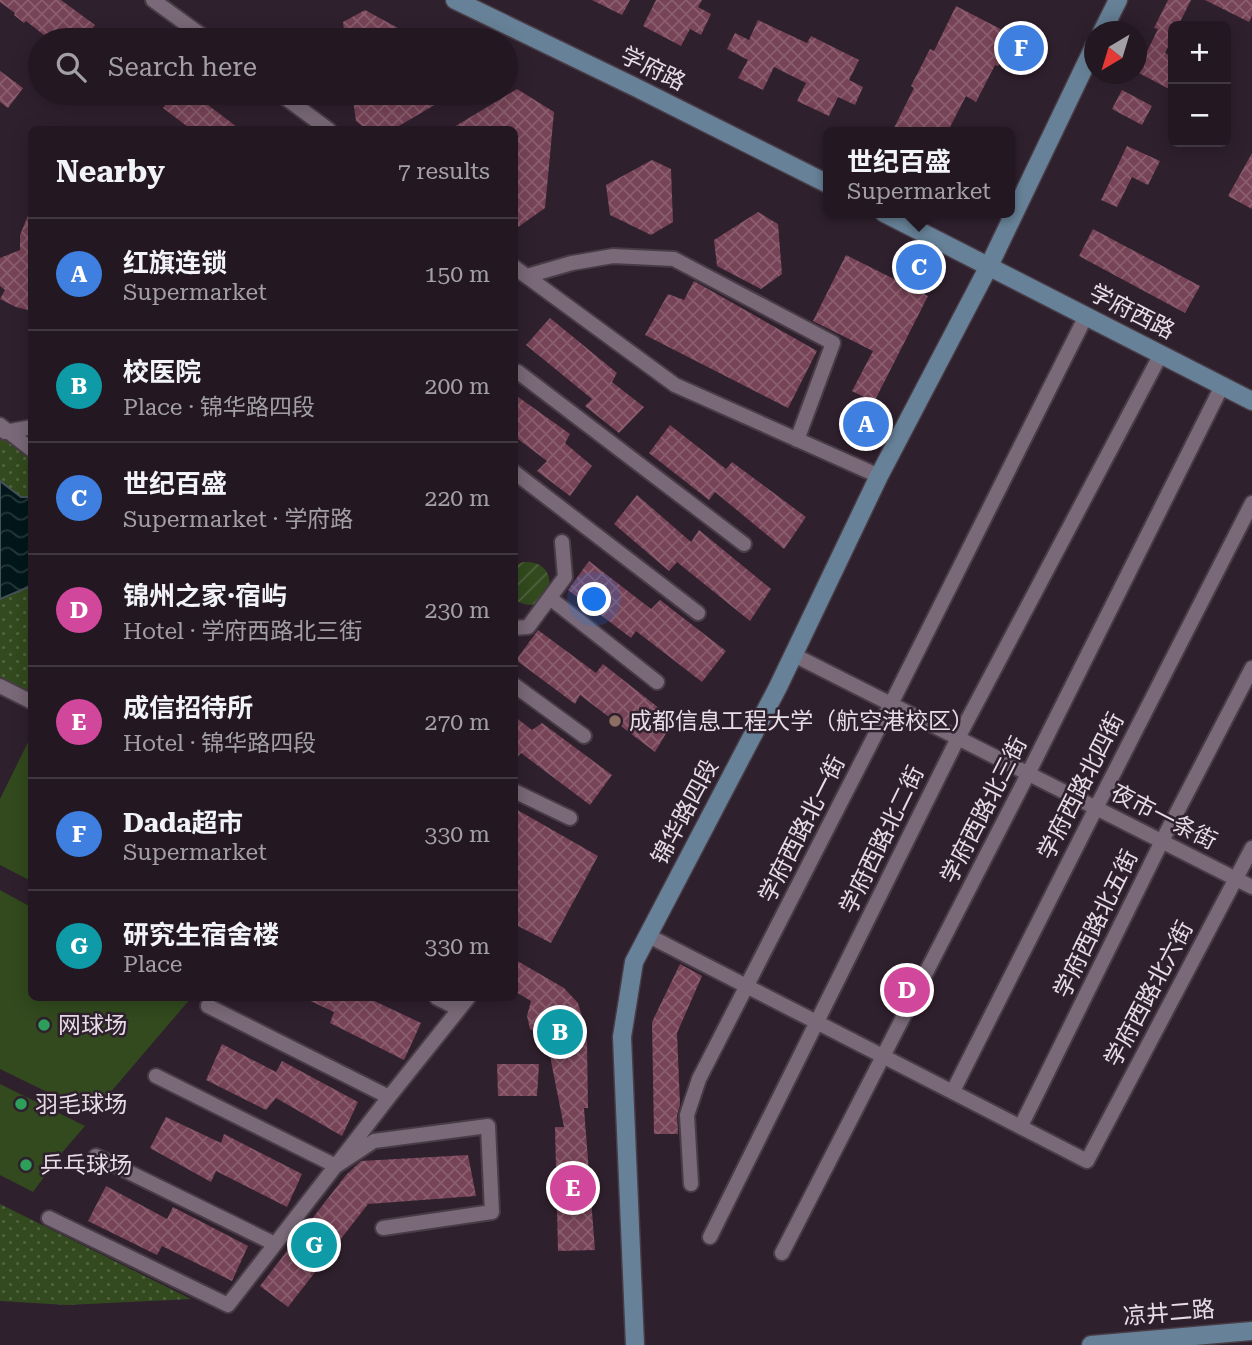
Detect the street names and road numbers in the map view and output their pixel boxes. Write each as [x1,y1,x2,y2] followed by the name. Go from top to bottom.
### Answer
[616,42,690,96] street label: 学府路
[1085,279,1179,345] street label: 学府西路
[1032,708,1130,864] street label: 学府西路北四街
[935,732,1033,888] street label: 学府西路北三街
[753,751,851,907] street label: 学府西路北一街
[646,755,724,869] street label: 锦华路四段
[835,762,929,918] street label: 学府西路北二街
[1107,779,1221,855] street label: 夜市一条街
[1049,846,1143,1002] street label: 学府西路北五街
[1099,917,1199,1071] street label: 学府西路北六街
[1122,1296,1216,1330] street label: 凉井二路

